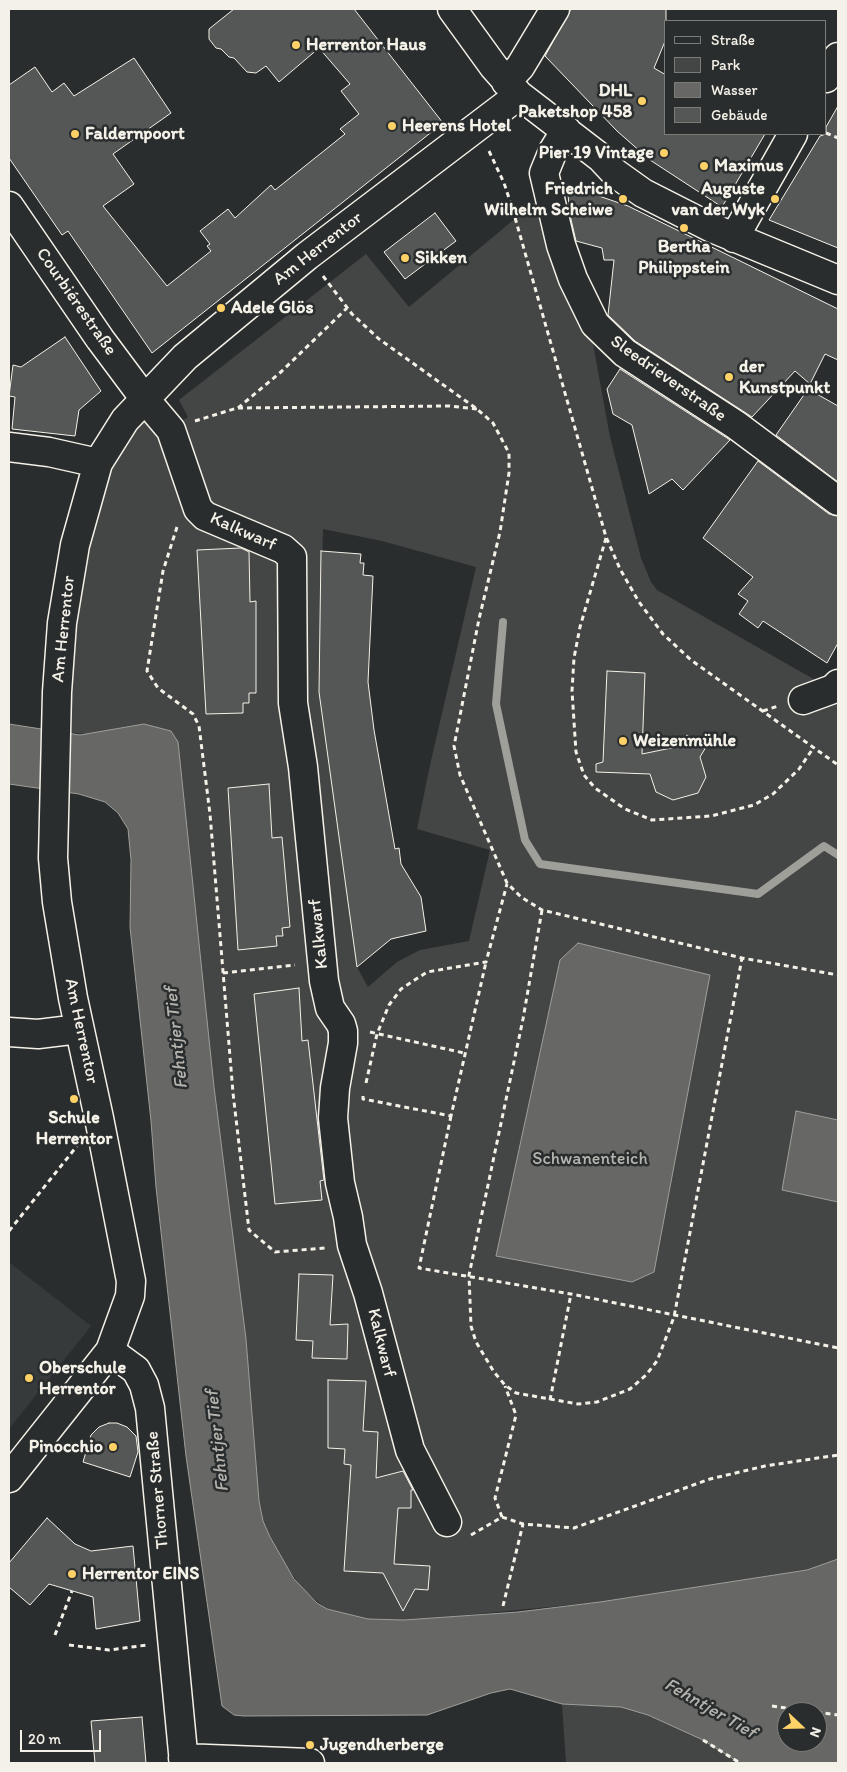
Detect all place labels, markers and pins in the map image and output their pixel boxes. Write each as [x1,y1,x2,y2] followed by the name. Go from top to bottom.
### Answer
[306,34,426,56] place label: Herrentor Haus
[290,39,302,51] marker: Herrentor Haus
[518,80,632,122] place label: DHL Paketshop 458
[636,95,648,107] marker: DHL Paketshop 458
[402,115,511,137] place label: Heerens Hotel
[386,120,398,132] marker: Heerens Hotel
[85,123,185,145] place label: Faldernpoort
[69,128,81,140] marker: Faldernpoort
[539,142,654,164] place label: Pier 19 Vintage
[658,147,670,159] marker: Pier 19 Vintage
[714,155,784,177] place label: Maximus
[698,160,710,172] marker: Maximus
[484,178,613,220] place label: Friedrich Wilhelm Scheiwe
[672,178,765,220] place label: Auguste van der Wyk
[617,193,629,205] marker: Friedrich Wilhelm Scheiwe
[769,193,781,205] marker: Auguste van der Wyk
[678,222,690,234] marker: Bertha Philippstein
[638,236,730,278] place label: Bertha Philippstein
[415,247,467,269] place label: Sikken
[399,252,411,264] marker: Sikken
[231,297,313,319] place label: Adele Glös
[215,302,227,314] marker: Adele Glös
[739,356,830,398] place label: der Kunstpunkt
[723,371,735,383] marker: der Kunstpunkt
[633,730,736,752] place label: Weizenmühle
[617,735,629,747] marker: Weizenmühle
[68,1093,80,1105] marker: Schule Herrentor
[36,1107,112,1150] place label: Schule Herrentor
[39,1357,126,1400] place label: Oberschule Herrentor
[23,1372,35,1384] marker: Oberschule Herrentor
[29,1436,103,1458] place label: Pinocchio
[107,1441,119,1453] marker: Pinocchio
[82,1563,199,1585] place label: Herrentor EINS
[66,1568,78,1580] marker: Herrentor EINS
[320,1734,444,1756] place label: Jugendherberge
[304,1739,316,1751] marker: Jugendherberge

